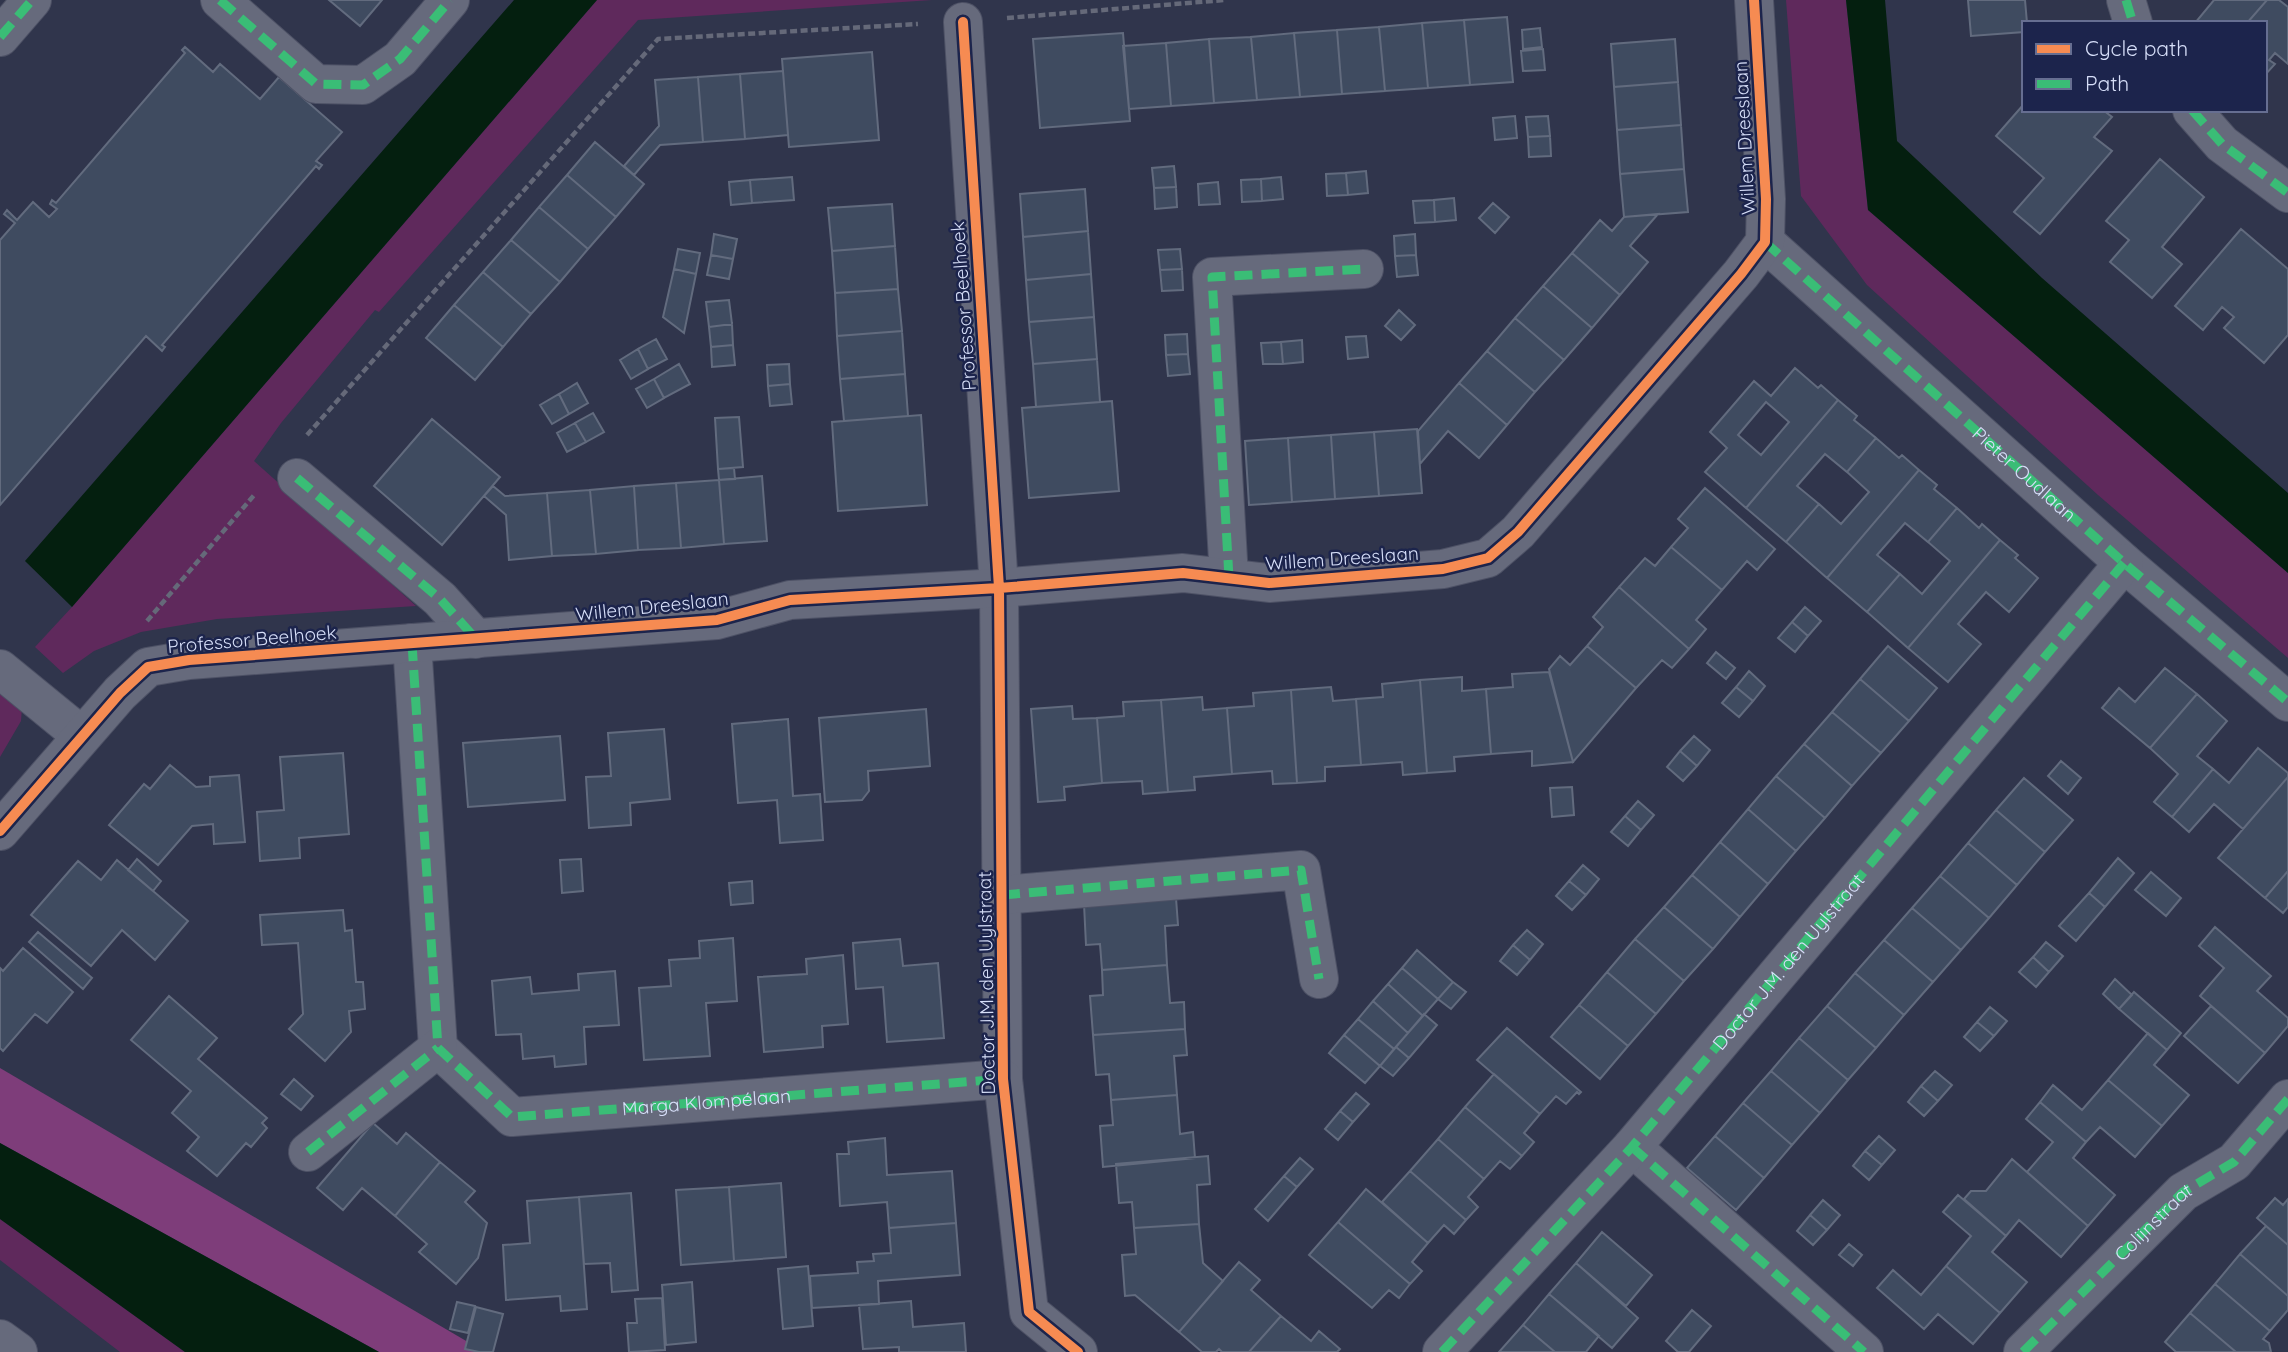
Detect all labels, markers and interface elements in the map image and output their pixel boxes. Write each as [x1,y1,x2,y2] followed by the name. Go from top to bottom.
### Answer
[2022,21,2267,112] legend
[2085,35,2188,61] text: Cycle path
[1728,61,1760,215] street label: Willem Dreeslaan
[2085,70,2129,96] text: Path
[945,221,981,391] street label: Professor Beelhoek
[1967,421,2081,527] street label: Pieter Oudlaan
[1264,541,1420,575] street label: Willem Dreeslaan
[574,586,730,626] street label: Willem Dreeslaan
[166,620,338,658] street label: Professor Beelhoek
[1707,868,1869,1055] street label: Doctor J.M. den Uylstraat
[972,871,1000,1095] street label: Doctor J.M. den Uylstraat
[621,1083,792,1120] street label: Marga Klompélaan
[2109,1178,2196,1266] street label: Colijnstraat

